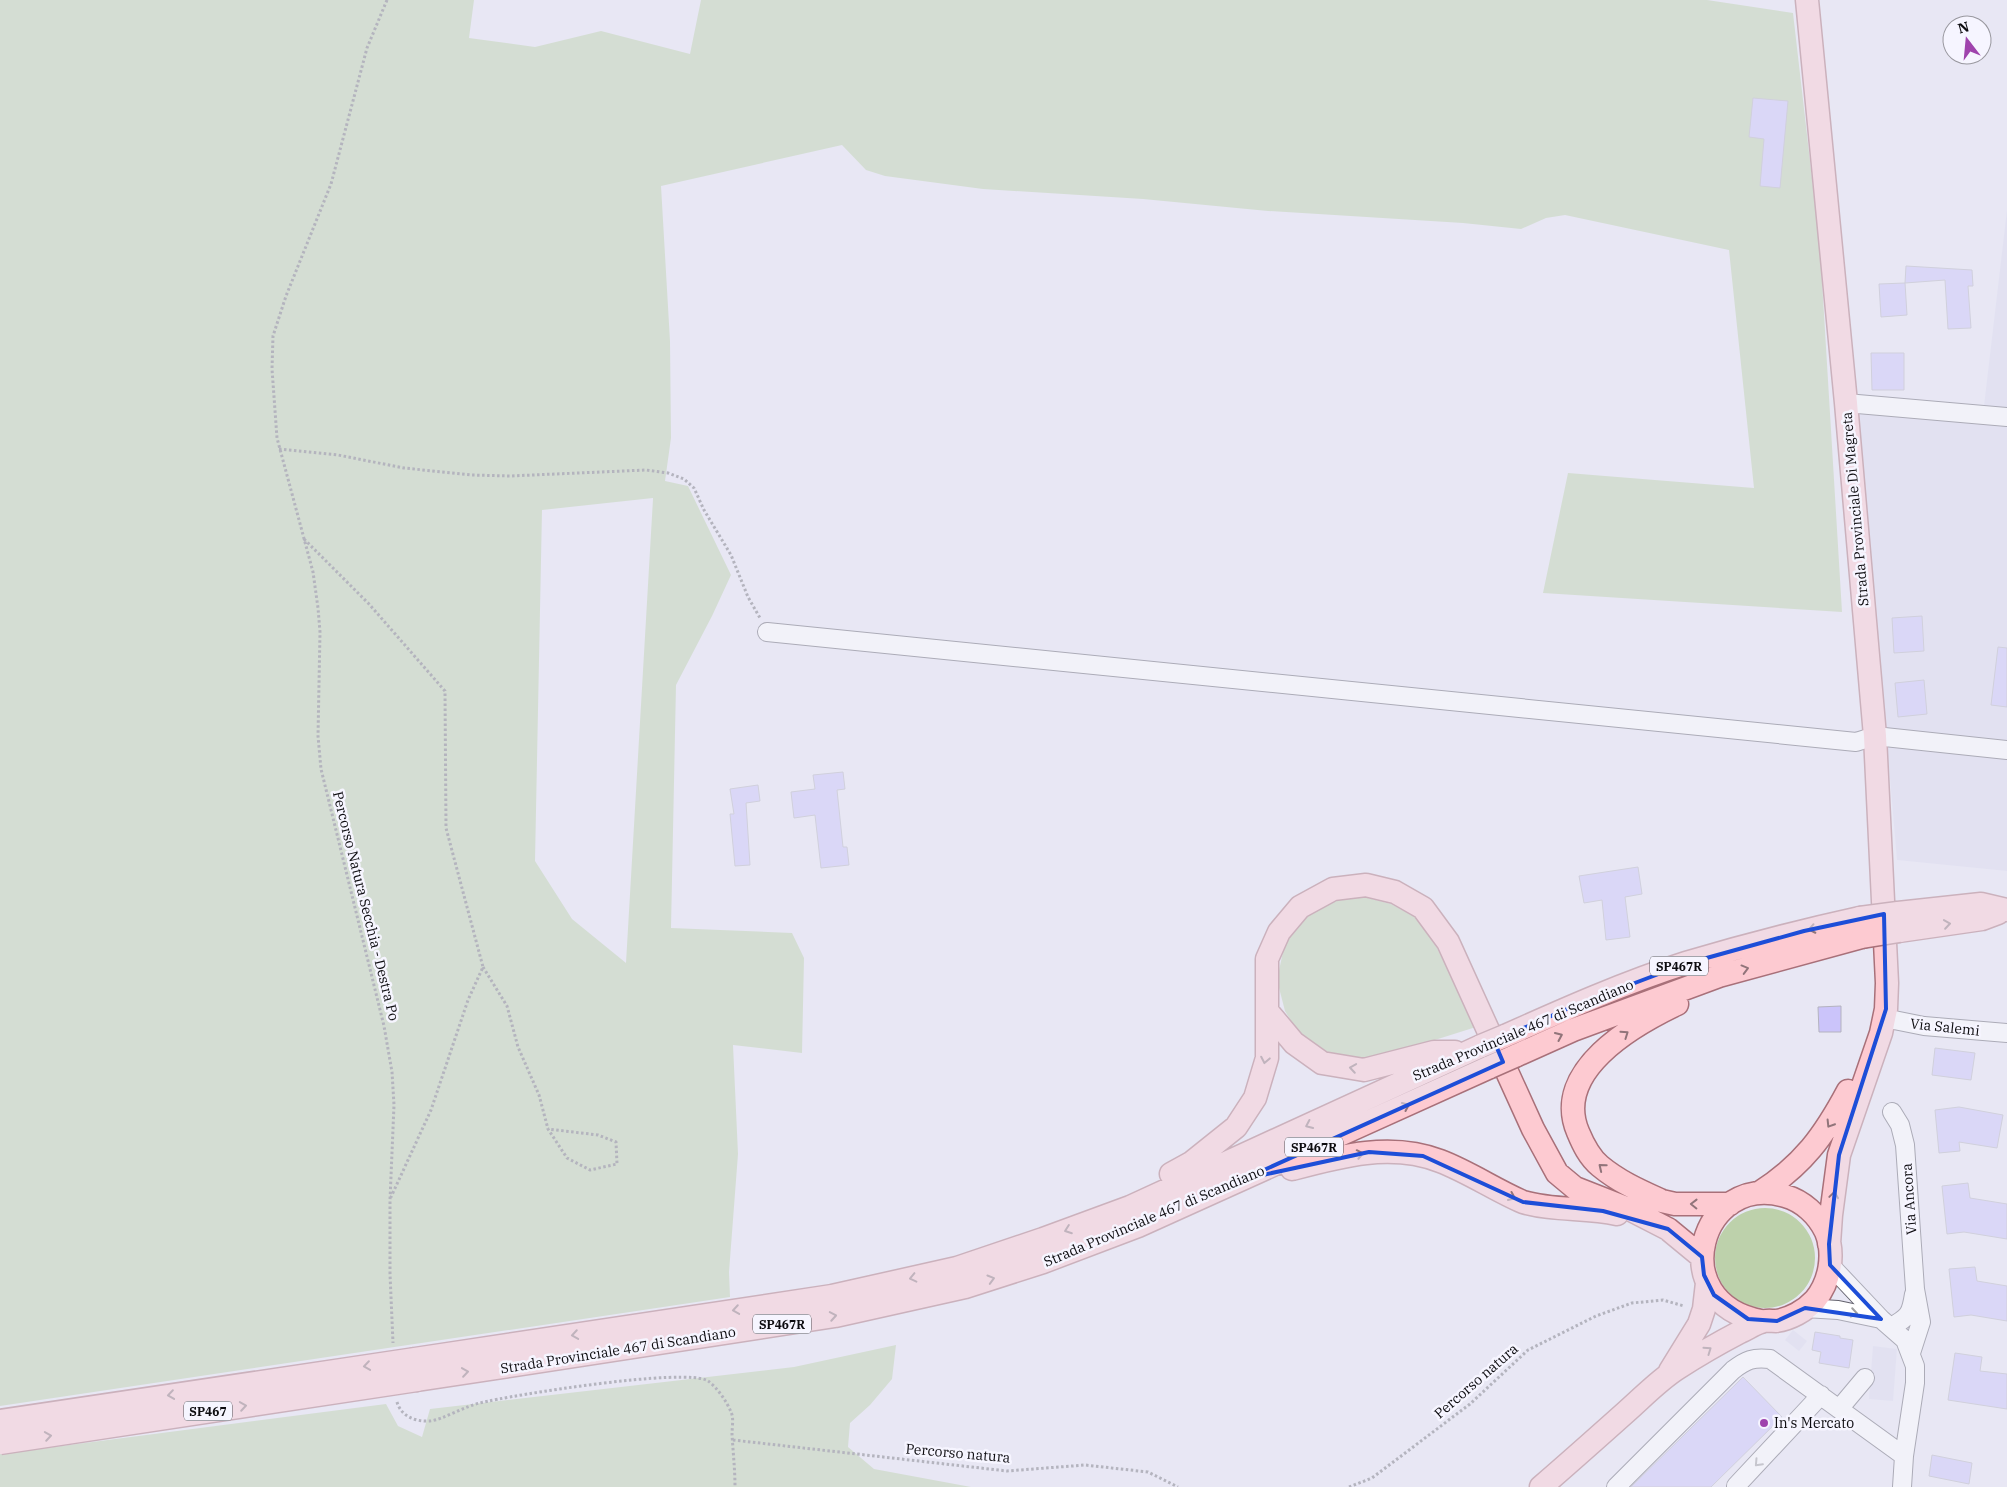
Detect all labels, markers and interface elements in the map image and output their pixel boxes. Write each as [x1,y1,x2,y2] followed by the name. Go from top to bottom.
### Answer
[1942,15,1992,65] north arrow
[1956,17,1971,38] text: N
[1837,411,1872,607] street label: Strada Provinciale Di Magreta
[329,789,403,1023] street label: Percorso Natura Secchia - Destra Po
[1944,919,1952,930] one-way arrow
[1807,923,1816,934] one-way arrow
[1650,956,1708,976] road number: SP467R
[1740,964,1749,975] one-way arrow
[1410,975,1636,1085] street label: Strada Provinciale 467 di Scandiano
[1909,1014,1981,1040] street label: Via Salemi
[1619,1031,1629,1040] one-way arrow
[1554,1032,1563,1043] one-way arrow
[1260,1056,1271,1065] one-way arrow
[1349,1064,1357,1074] one-way arrow
[1401,1101,1410,1112] one-way arrow
[1305,1118,1314,1129] one-way arrow
[1827,1118,1836,1127] one-way arrow
[1285,1138,1343,1156] road number: SP467R
[1355,1149,1364,1159] one-way arrow
[1041,1161,1267,1271] street label: Strada Provinciale 467 di Scandiano
[1897,1162,1920,1235] street label: Via Ancora
[1599,1164,1608,1173] one-way arrow
[1507,1191,1516,1202] one-way arrow
[1828,1191,1838,1200] one-way arrow
[1690,1199,1698,1209] one-way arrow
[1064,1224,1073,1234] one-way arrow
[908,1272,917,1283] one-way arrow
[987,1275,995,1285] one-way arrow
[731,1305,740,1315] one-way arrow
[1849,1307,1858,1317] one-way arrow
[829,1311,838,1321] one-way arrow
[753,1315,811,1334] road number: SP467R
[499,1322,737,1378] street label: Strada Provinciale 467 di Scandiano
[571,1329,579,1339] one-way arrow
[1430,1339,1522,1422] street label: Percorso natura
[1702,1347,1712,1356] one-way arrow
[362,1360,370,1371] one-way arrow
[461,1368,469,1378] one-way arrow
[167,1389,176,1399] one-way arrow
[239,1401,248,1411] one-way arrow
[184,1402,232,1420] road number: SP467
[1774,1414,1854,1432] place label: In's Mercato
[1758,1417,1770,1429] marker: In's Mercato
[44,1431,52,1441] one-way arrow
[905,1439,1012,1467] street label: Percorso natura
[1755,1457,1764,1466] one-way arrow

